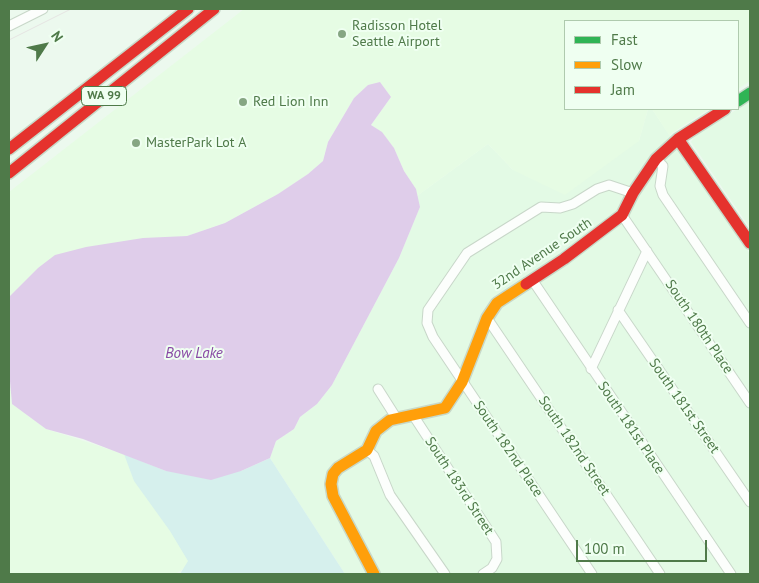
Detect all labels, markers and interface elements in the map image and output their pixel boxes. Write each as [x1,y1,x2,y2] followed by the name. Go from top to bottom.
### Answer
[352,18,442,50] place label: Radisson Hotel Seattle Airport
[20,20,70,70] north arrow
[564,20,739,110] legend
[47,27,67,45] text: N
[336,28,348,40] marker: Radisson Hotel Seattle Airport
[611,30,638,49] text: Fast
[611,55,642,74] text: Slow
[611,80,635,99] text: Jam
[82,86,126,105] road number: WA 99
[253,94,328,110] place label: Red Lion Inn
[237,96,249,108] marker: Red Lion Inn
[146,135,246,151] place label: MasterPark Lot A
[130,137,142,149] marker: MasterPark Lot A
[489,214,595,294] street label: 32nd Avenue South
[661,277,737,377] street label: South 180th Place
[165,345,223,363] water label: Bow Lake
[645,355,723,457] street label: South 181st Street
[594,379,668,477] street label: South 181st Place
[535,393,613,499] street label: South 182nd Street
[470,398,546,500] street label: South 182nd Place
[421,434,497,538] street label: South 183rd Street
[579,530,710,562] scale bar
[584,539,625,558] text: 100 m

